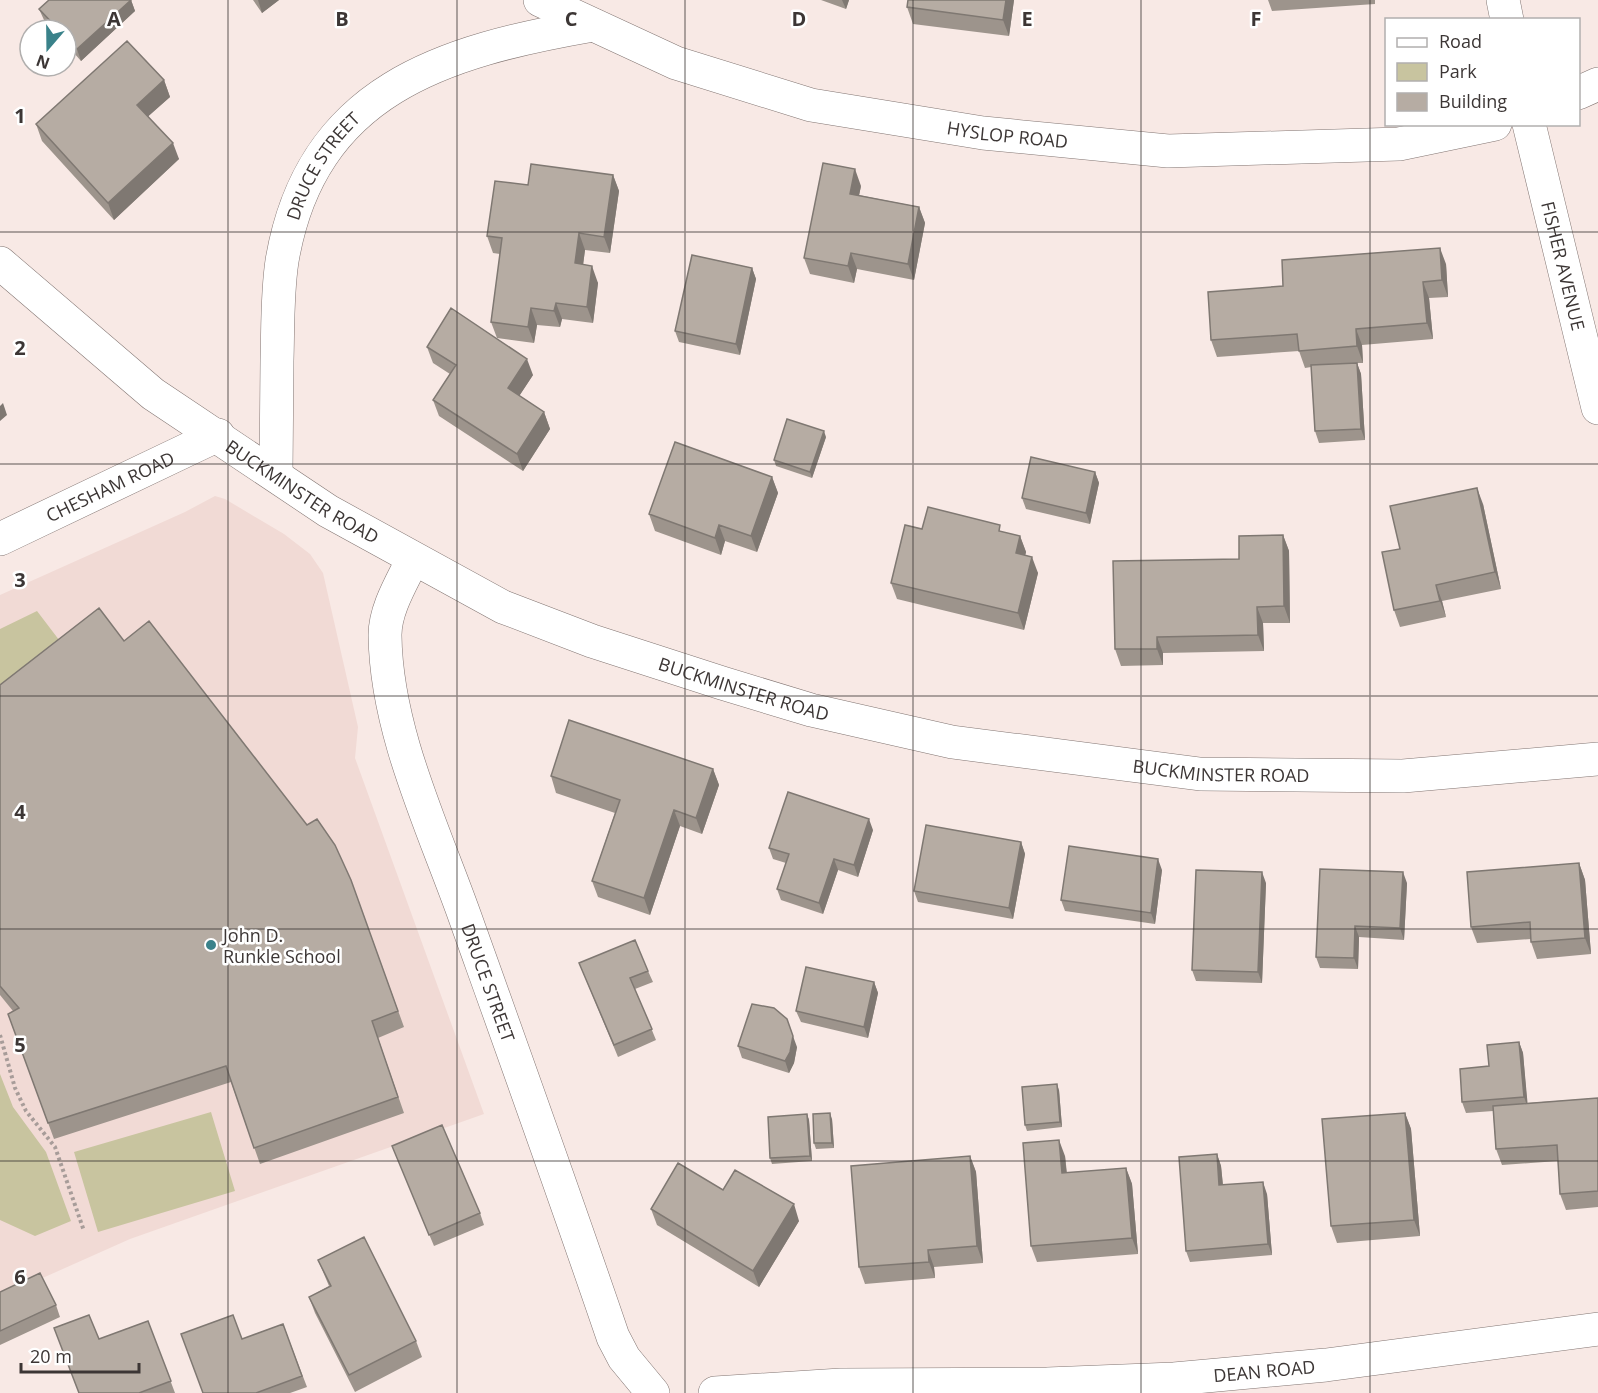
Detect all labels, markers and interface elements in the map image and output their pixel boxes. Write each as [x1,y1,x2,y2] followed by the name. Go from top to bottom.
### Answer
[107,5,121,32] text: A
[335,5,349,32] text: B
[565,5,578,32] text: C
[792,5,806,32] text: D
[1021,5,1033,32] text: E
[1251,5,1261,32] text: F
[18,18,78,78] north arrow
[1385,18,1580,126] legend
[1439,29,1482,53] text: Road
[33,50,53,75] text: N
[1439,59,1477,83] text: Park
[1439,89,1507,113] text: Building
[14,102,26,129] text: 1
[280,106,365,223] street label: DRUCE STREET
[945,115,1069,153] street label: HYSLOP ROAD
[1536,199,1591,333] street label: FISHER AVENUE
[14,334,26,361] text: 2
[221,434,383,549] street label: BUCKMINSTER ROAD
[42,446,178,527] street label: CHESHAM ROAD
[14,566,26,593] text: 3
[656,651,831,726] street label: BUCKMINSTER ROAD
[1131,753,1310,787] street label: BUCKMINSTER ROAD
[14,798,26,825] text: 4
[456,920,521,1045] street label: DRUCE STREET
[221,923,341,968] place label: John D. Runkle School
[204,938,218,952] marker: John D. Runkle School
[14,1031,26,1058] text: 5
[14,1263,26,1290] text: 6
[21,1336,140,1374] scale bar
[30,1344,72,1368] text: 20 m
[1212,1354,1316,1387] street label: DEAN ROAD

